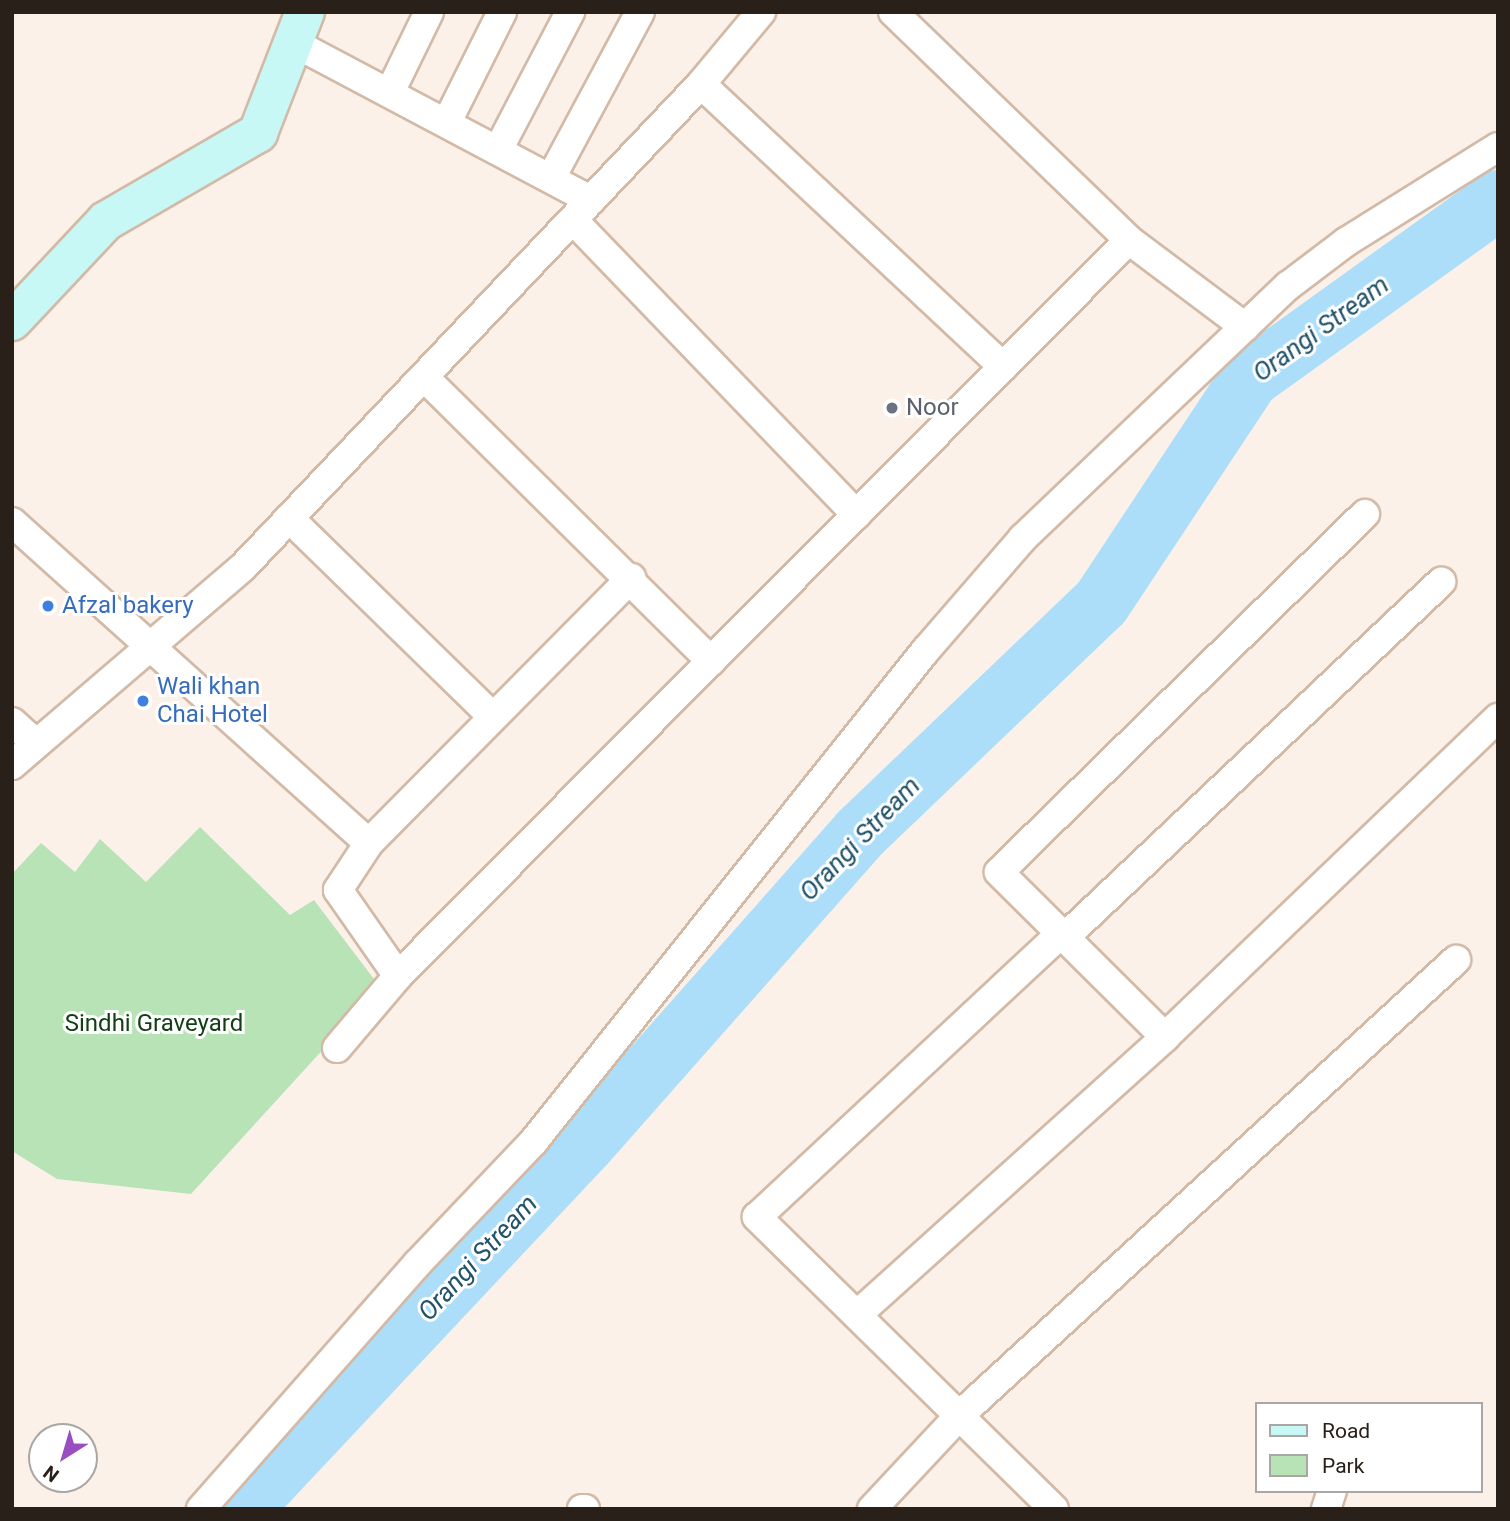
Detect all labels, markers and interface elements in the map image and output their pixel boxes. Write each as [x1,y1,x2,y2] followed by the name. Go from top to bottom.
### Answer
[1247,269,1395,389] water label: Orangi Stream
[906,394,959,422] place label: Noor
[884,400,900,416] marker: Noor
[62,592,194,620] place label: Afzal bakery
[40,598,56,614] marker: Afzal bakery
[157,673,268,729] place label: Wali khan Chai Hotel
[135,693,151,709] marker: Wali khan Chai Hotel
[793,770,927,908] water label: Orangi Stream
[65,1010,243,1038] park label: Sindhi Graveyard
[412,1189,544,1327] water label: Orangi Stream
[1254,1402,1482,1493] legend
[1322,1419,1370,1443] text: Road
[28,1423,98,1493] north arrow
[1322,1454,1364,1478] text: Park
[39,1460,64,1487] text: N

